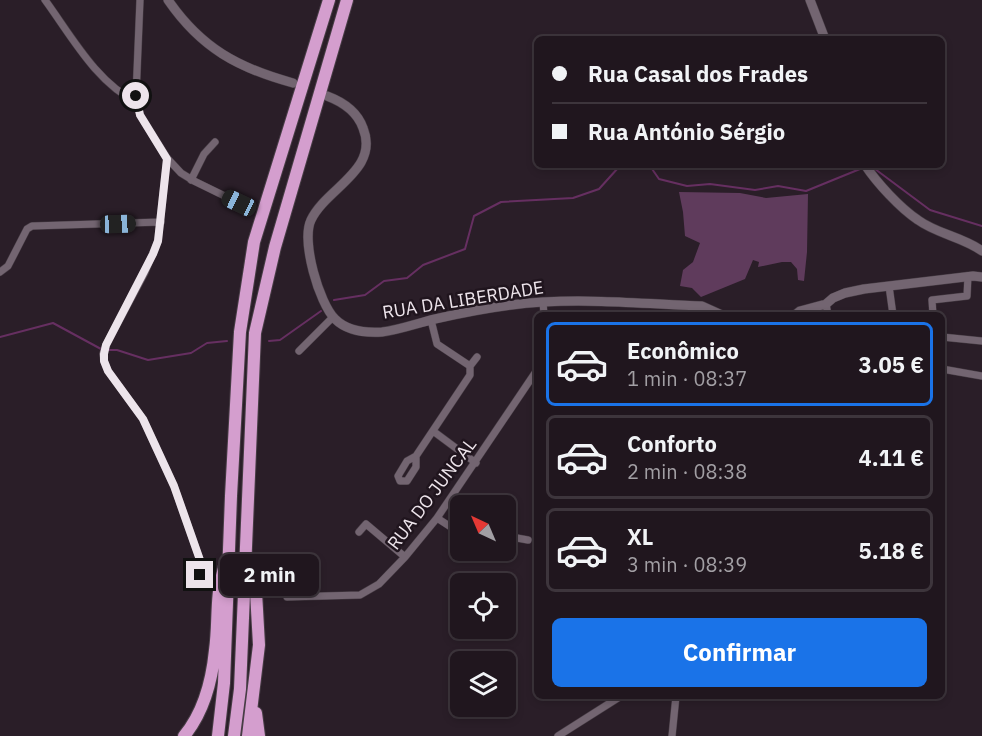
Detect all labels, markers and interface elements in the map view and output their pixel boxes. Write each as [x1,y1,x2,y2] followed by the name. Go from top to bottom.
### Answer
[588,59,808,88] text: Rua Casal dos Frades
[122,82,149,109] route start
[588,117,785,146] text: Rua António Sérgio
[219,187,259,219] car
[100,214,136,234] car
[381,275,545,324] street label: RUA DA LIBERDADE
[627,336,739,365] text: Econômico
[555,337,609,391] icon: car
[859,350,924,379] text: 3.05 €
[627,365,747,392] text: 1 min · 08:37
[627,429,717,458] text: Conforto
[555,430,609,484] icon: car
[382,433,481,554] street label: RUA DO JUNCAL
[859,443,924,472] text: 4.11 €
[627,458,747,485] text: 2 min · 08:38
[450,495,516,561] north arrow
[450,495,516,717] map controls
[627,522,653,551] text: XL
[555,523,609,577] icon: car
[859,536,924,565] text: 5.18 €
[627,551,747,578] text: 3 min · 08:39
[221,554,320,596] callout: 2 min
[186,561,213,588] route end
[243,561,296,588] text: 2 min
[450,573,516,639] button: locate
[552,618,927,687] button: Confirmar
[450,651,516,717] button: layers

